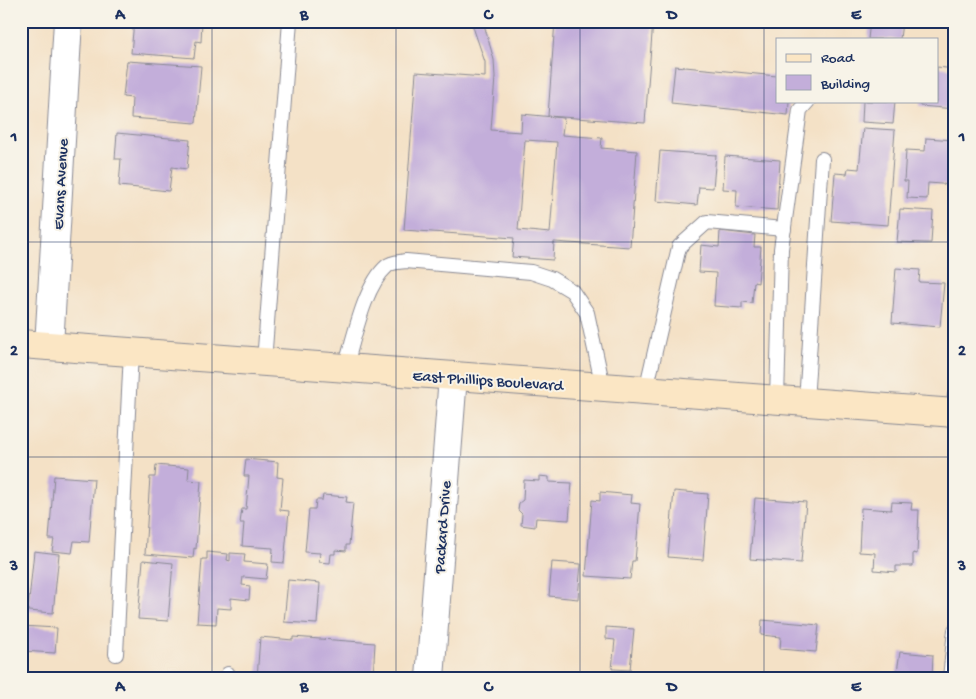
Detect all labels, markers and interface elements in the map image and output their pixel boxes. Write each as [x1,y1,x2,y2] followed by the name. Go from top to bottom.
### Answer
[114,7,126,26] text: A
[299,7,309,26] text: B
[483,7,494,26] text: C
[665,7,678,26] text: D
[851,7,862,26] text: E
[776,38,938,102] legend
[821,50,855,68] text: Road
[820,76,870,94] text: Building
[10,129,17,148] text: 1
[958,129,965,148] text: 1
[51,137,74,230] street label: Evans Avenue
[10,343,18,362] text: 2
[958,343,966,362] text: 2
[412,368,565,397] street label: East Phillips Boulevard
[432,480,457,575] street label: Packard Drive
[9,558,18,577] text: 3
[957,558,966,577] text: 3
[114,679,126,698] text: A
[299,679,309,698] text: B
[483,679,494,698] text: C
[665,679,678,698] text: D
[851,679,862,698] text: E

